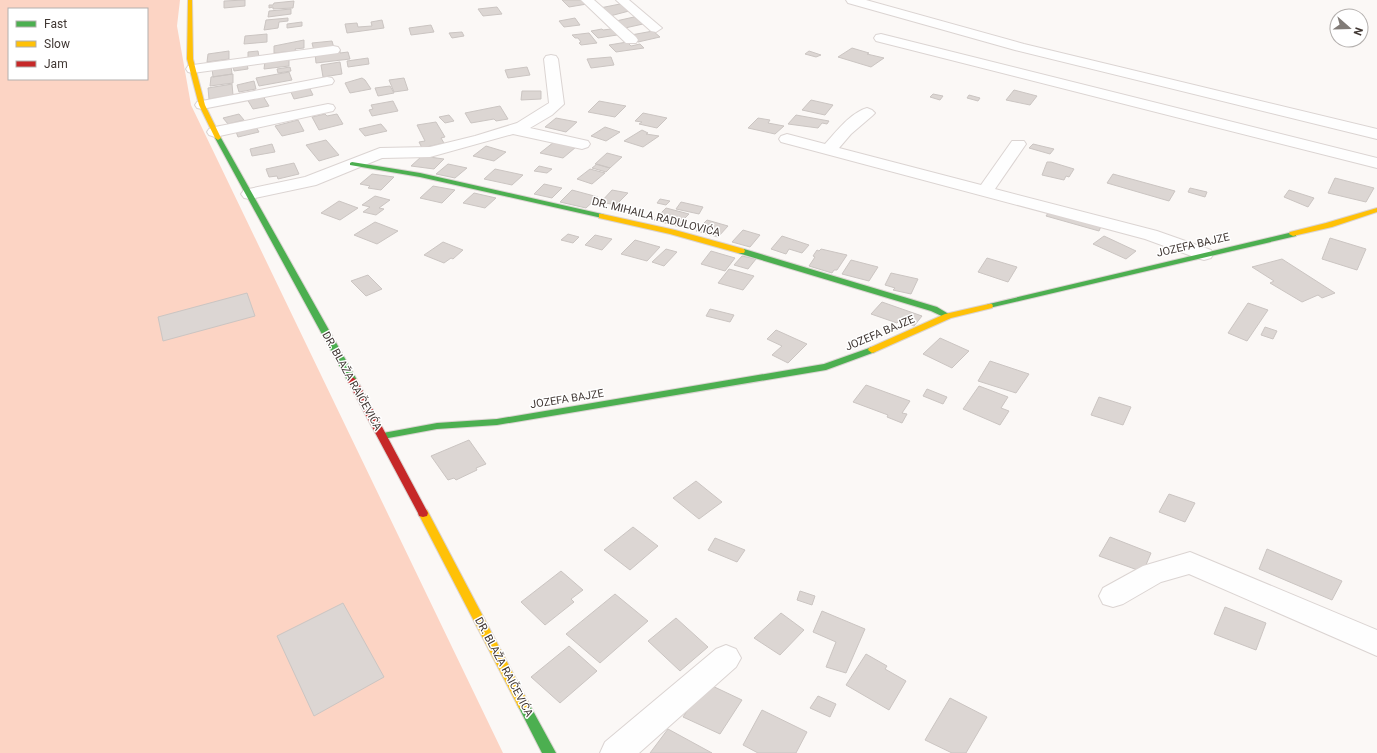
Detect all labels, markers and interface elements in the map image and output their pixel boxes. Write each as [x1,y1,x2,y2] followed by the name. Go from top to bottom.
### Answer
[8,8,148,80] legend
[1329,8,1369,48] north arrow
[44,17,67,31] text: Fast
[1350,25,1365,37] text: N
[44,37,70,51] text: Slow
[44,57,68,71] text: Jam
[590,194,723,239] street label: DR. MIHAILA RADULOVIĆA
[1155,230,1231,260] street label: JOZEFA BAJZE
[843,312,917,354] street label: JOZEFA BAJZE
[319,329,386,433] street label: DR. BLAŽA RAIČEVIĆA
[529,387,605,411] street label: JOZEFA BAJZE
[472,615,537,720] street label: DR. BLAŽA RAIČEVIĆA

